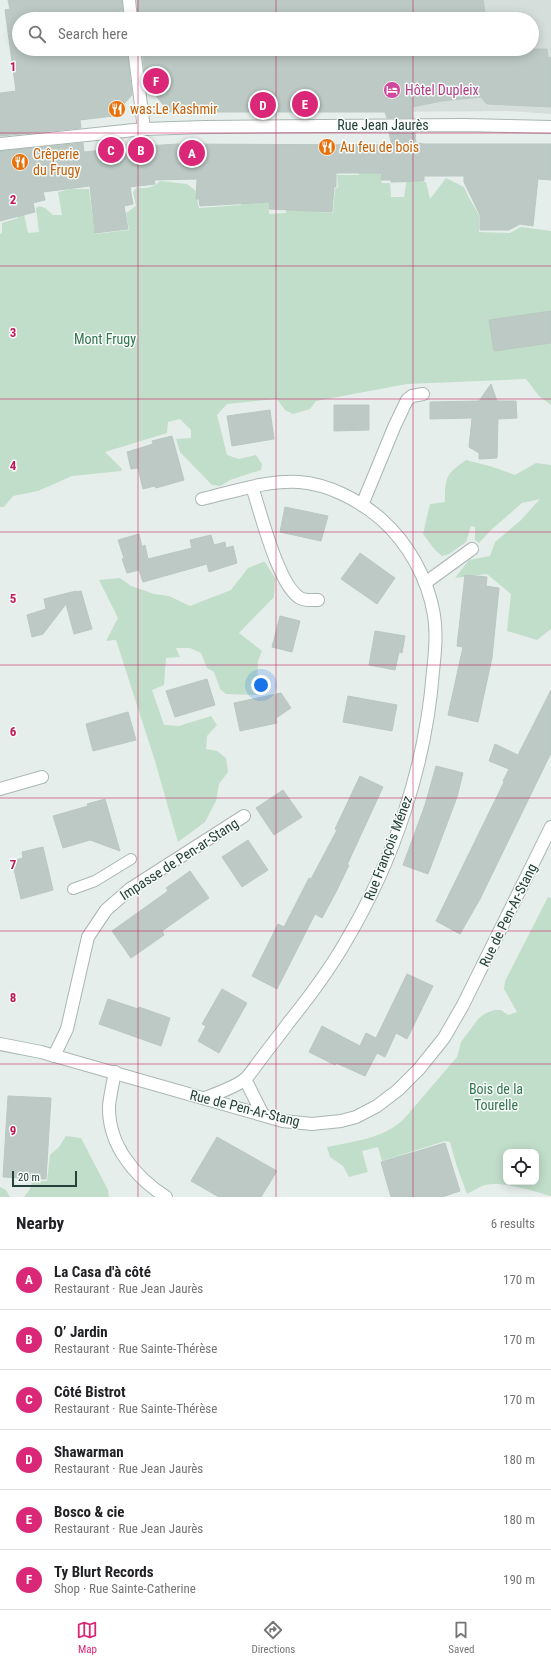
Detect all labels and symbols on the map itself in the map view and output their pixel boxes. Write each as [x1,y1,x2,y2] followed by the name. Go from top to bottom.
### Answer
[10,59,16,74] text: 1
[143,66,169,96] pin: F
[382,80,402,100] hotel icon: Hôtel Dupleix
[405,82,479,98] place label: Hôtel Dupleix
[292,89,318,119] pin: E
[250,90,276,120] pin: D
[107,99,127,119] restaurant icon: was:Le Kashmir
[130,101,217,117] place label: was:Le Kashmir
[337,117,429,133] street label: Rue Jean Jaurès
[98,135,124,165] pin: C
[128,135,154,165] pin: B
[317,137,337,157] restaurant icon: Au feu de bois
[179,138,205,168] pin: A
[340,139,419,155] place label: Au feu de bois
[33,146,80,178] place label: Crêperie du Frugy
[10,152,30,172] restaurant icon: Crêperie du Frugy
[10,192,17,207] text: 2
[10,325,16,340] text: 3
[74,331,136,347] park label: Mont Frugy
[10,458,17,473] text: 4
[10,591,17,606] text: 5
[251,675,271,695] your location
[10,724,17,739] text: 6
[361,793,415,903] street label: Rue François Ménez
[117,815,241,903] street label: Impasse de Pen-ar-Stang
[10,857,17,872] text: 7
[476,861,540,969] street label: Rue de Pen-Ar-Stang
[10,990,16,1005] text: 8
[469,1081,523,1113] park label: Bois de la Tourelle
[188,1087,302,1129] street label: Rue de Pen-Ar-Stang
[10,1123,16,1138] text: 9
[12,1169,77,1188] scale bar

